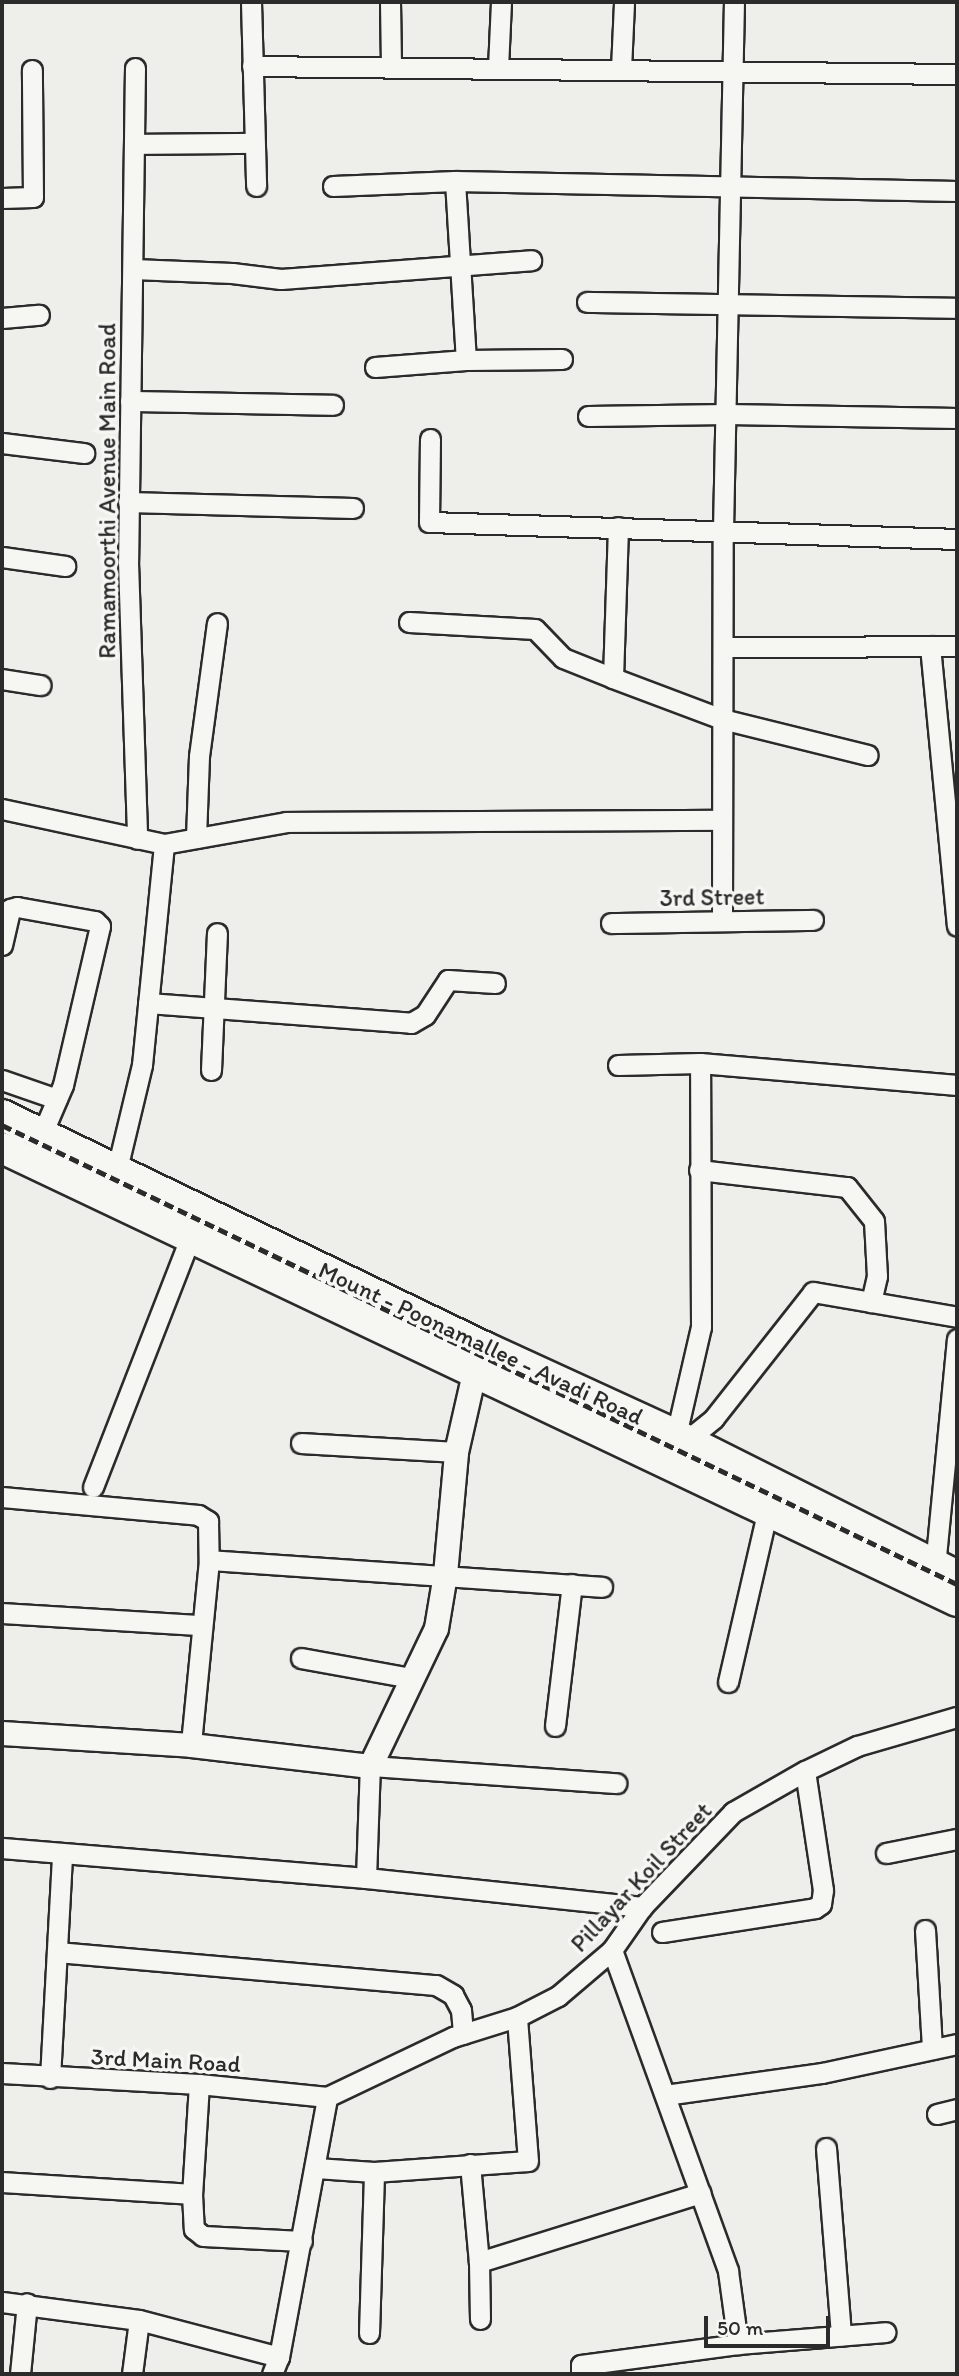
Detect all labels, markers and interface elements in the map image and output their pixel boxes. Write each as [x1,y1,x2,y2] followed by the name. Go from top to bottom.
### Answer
[93,324,121,658] street label: Ramamoorthi Avenue Main Road
[660,882,764,912] street label: 3rd Street
[314,1255,648,1431] street label: Mount - Poonamallee - Avadi Road
[565,1797,717,1957] street label: Pillayar Koil Street
[91,2042,241,2078] street label: 3rd Main Road
[707,2302,833,2346] scale bar
[717,2315,763,2340] text: 50 m

